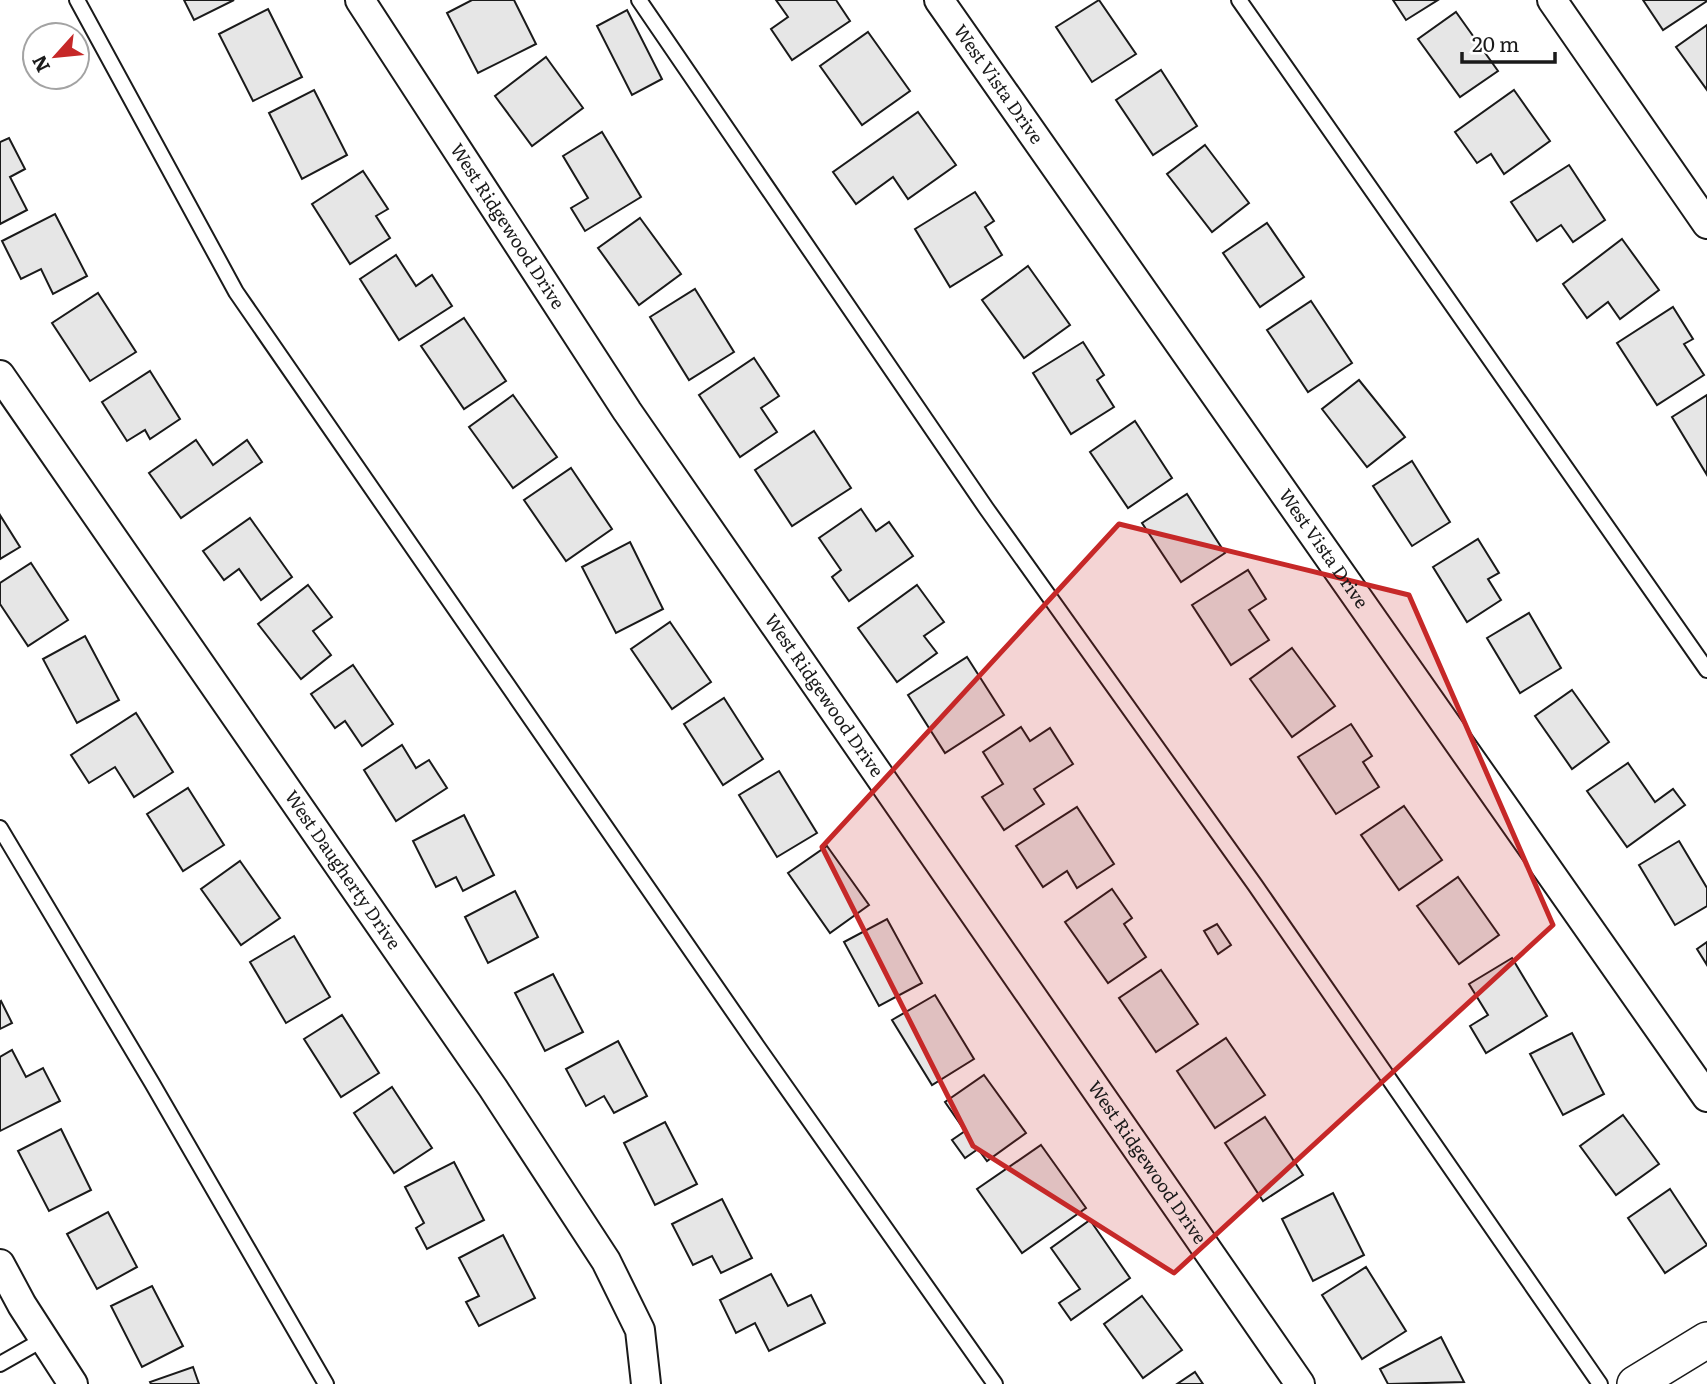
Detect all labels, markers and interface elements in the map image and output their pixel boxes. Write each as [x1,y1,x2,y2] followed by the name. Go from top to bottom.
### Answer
[948,18,1051,149] street label: West Vista Drive
[21,21,91,91] north arrow
[1462,21,1555,65] scale bar
[1472,27,1519,58] text: 20 m
[24,51,56,78] text: N
[444,137,572,314] street label: West Ridgewood Drive
[1273,483,1376,613] street label: West Vista Drive
[759,607,891,782] street label: West Ridgewood Drive
[279,784,408,954] street label: West Daugherty Drive
[1082,1075,1214,1249] street label: West Ridgewood Drive

